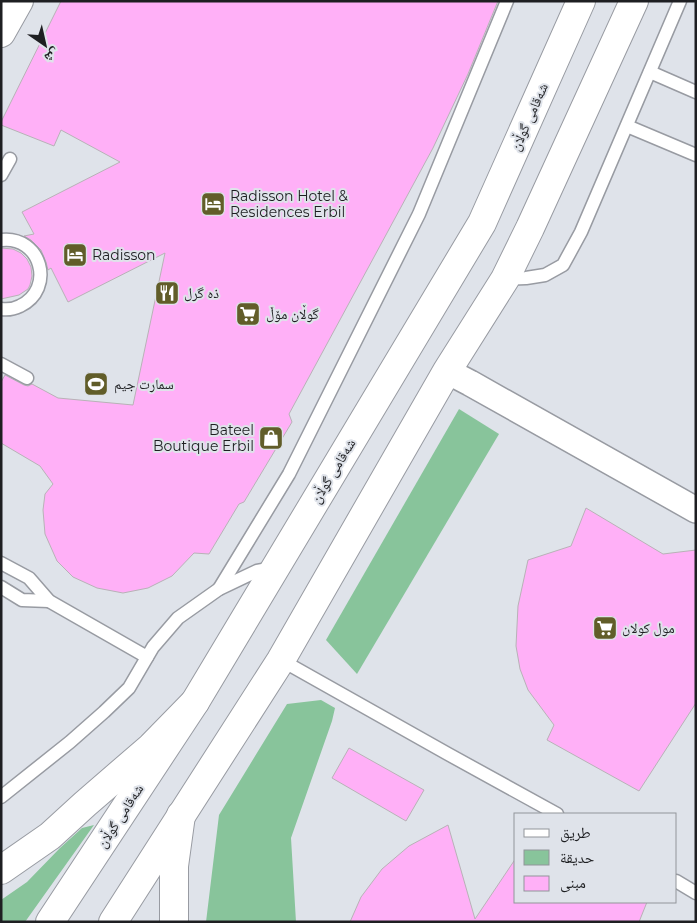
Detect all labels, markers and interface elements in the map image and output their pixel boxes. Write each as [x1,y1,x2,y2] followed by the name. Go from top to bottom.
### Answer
[20,20,70,70] north arrow
[41,44,63,67] text: ش
[506,80,552,154] street label: شەقامی گوڵان
[230,187,349,221] place label: Radisson Hotel & Residences Erbil
[200,191,226,217] hotel icon: Radisson Hotel & Residences Erbil
[62,242,88,268] hotel icon: Radisson
[92,246,155,264] place label: Radisson
[154,280,180,306] restaurant icon: ذه گرل
[184,284,219,302] place label: ذه گرل
[235,301,261,327] supermarket icon: گوڵان مۆڵ
[266,304,319,323] place label: گوڵان مۆڵ
[83,371,109,397] sports icon: سمارت جیم
[114,375,174,394] place label: سمارت جیم
[153,421,254,455] place label: Bateel Boutique Erbil
[258,425,284,451] shop icon: Bateel Boutique Erbil
[306,435,359,507] street label: شەقامی گوڵان
[592,615,618,641] supermarket icon: مول كولان
[622,619,675,637] place label: مول كولان
[92,780,147,851] street label: شەقامی گوڵان
[514,813,677,903] legend
[560,823,591,843] text: طريق
[560,848,595,867] text: حديقة
[560,873,586,893] text: مبنى

